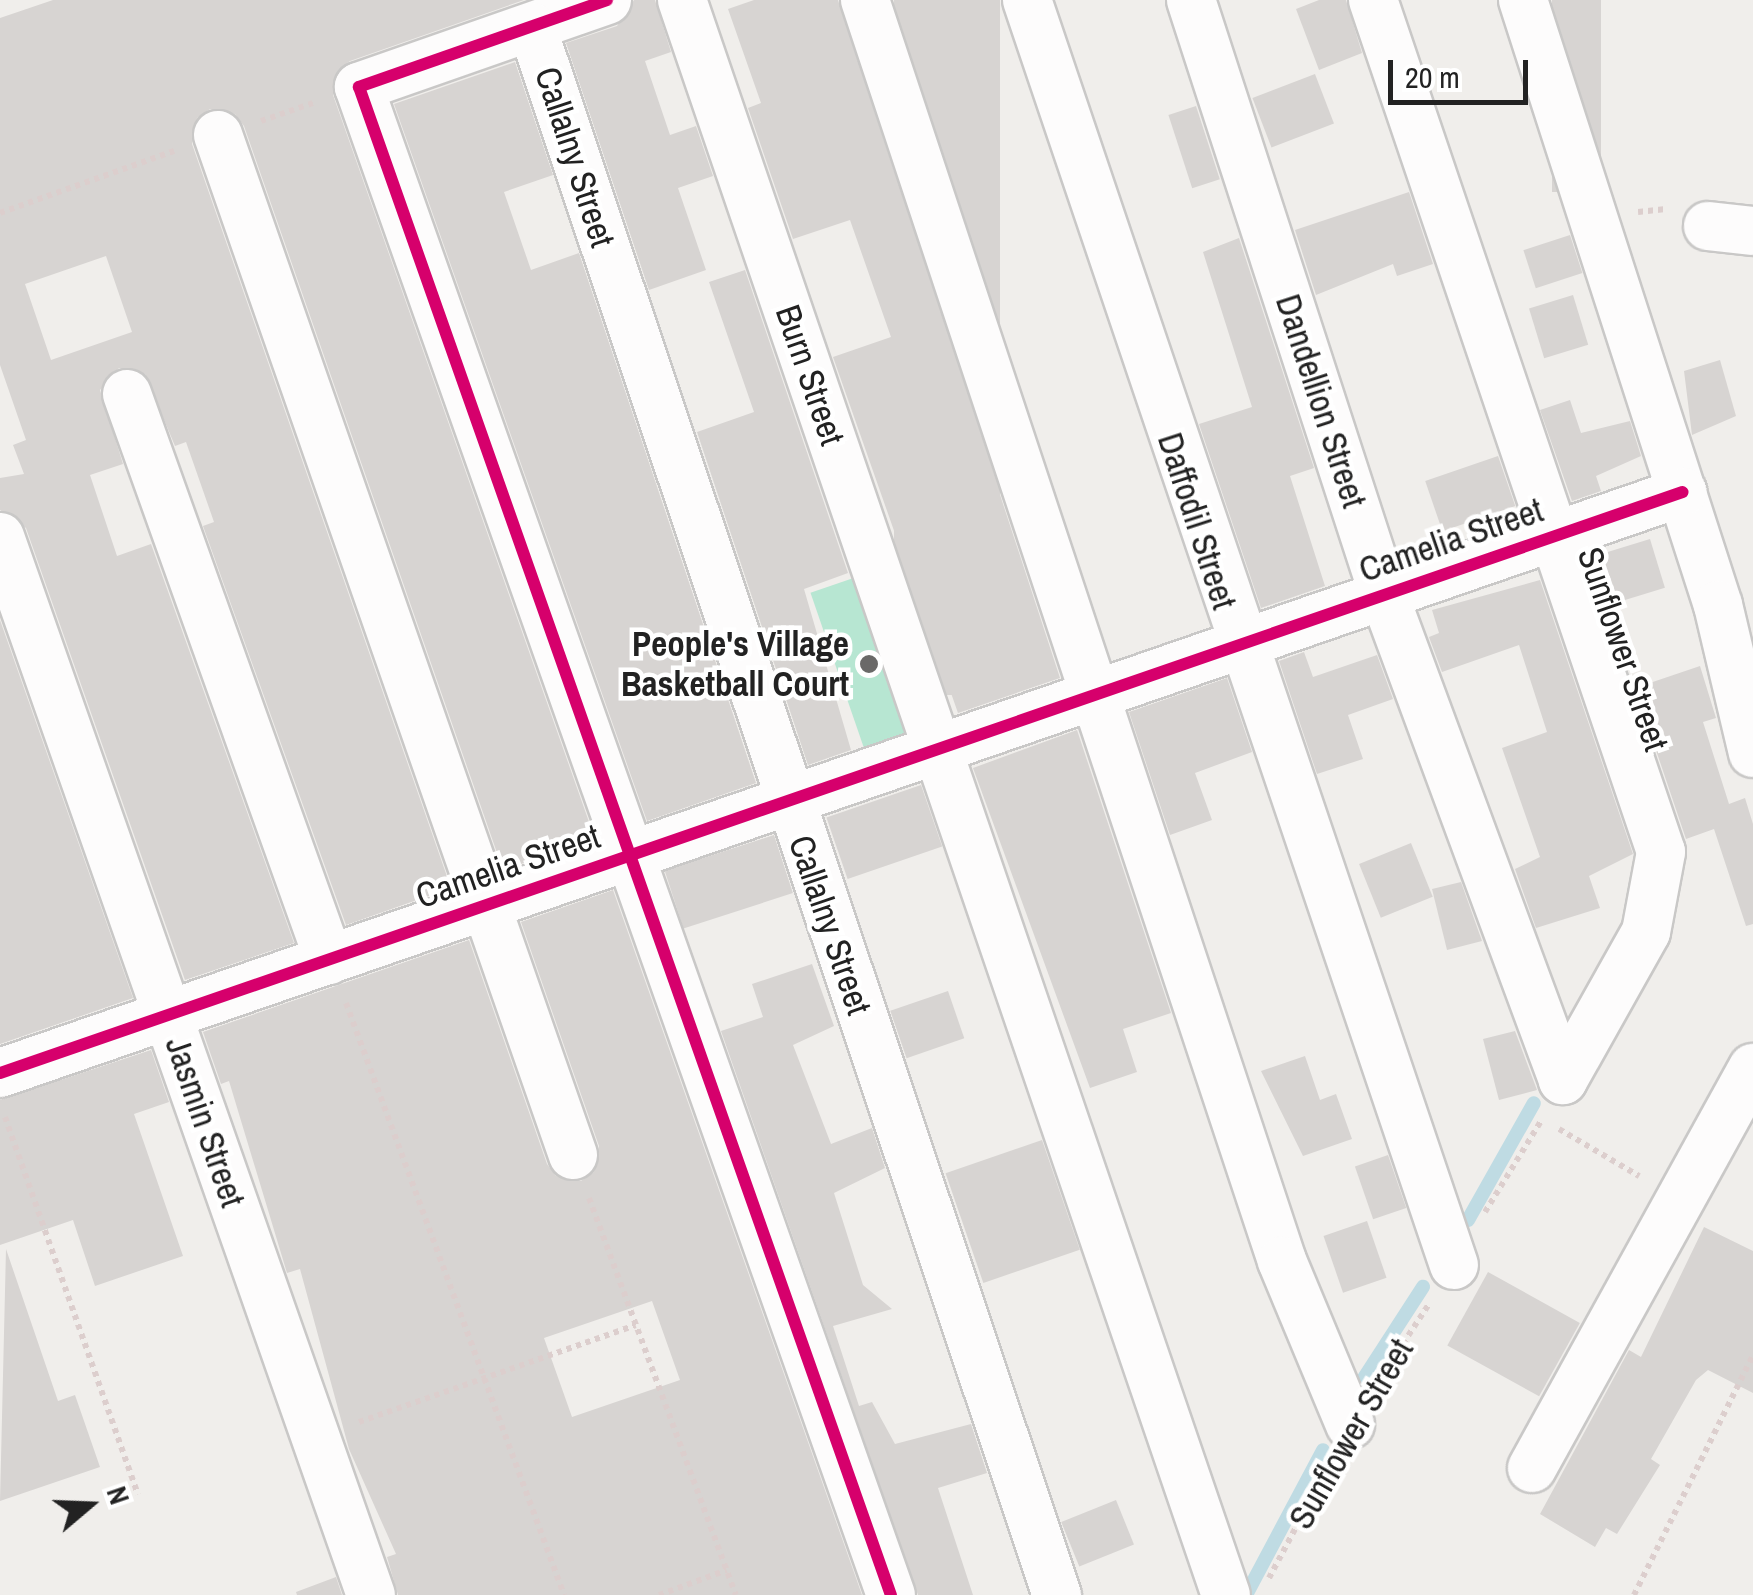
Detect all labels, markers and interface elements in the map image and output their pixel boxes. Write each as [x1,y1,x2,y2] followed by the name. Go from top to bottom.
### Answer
[1393,40,1533,102] scale bar
[1405,57,1460,97] text: 20 m
[526,62,624,252] street label: Callalny Street
[1267,289,1375,513] street label: Dandellion Street
[767,300,853,450] street label: Burn Street
[1149,427,1245,615] street label: Daffodil Street
[1354,489,1548,591] street label: Camelia Street
[1569,542,1677,756] street label: Sunflower Street
[621,623,849,705] place label: People's Village Basketball Court
[858,653,880,675] marker: People's Village Basketball Court
[411,815,605,917] street label: Camelia Street
[780,830,880,1020] street label: Callalny Street
[156,1031,254,1213] street label: Jasmin Street
[1280,1332,1422,1536] street label: Sunflower Street
[40,1455,140,1555] north arrow
[98,1481,139,1509] text: N

